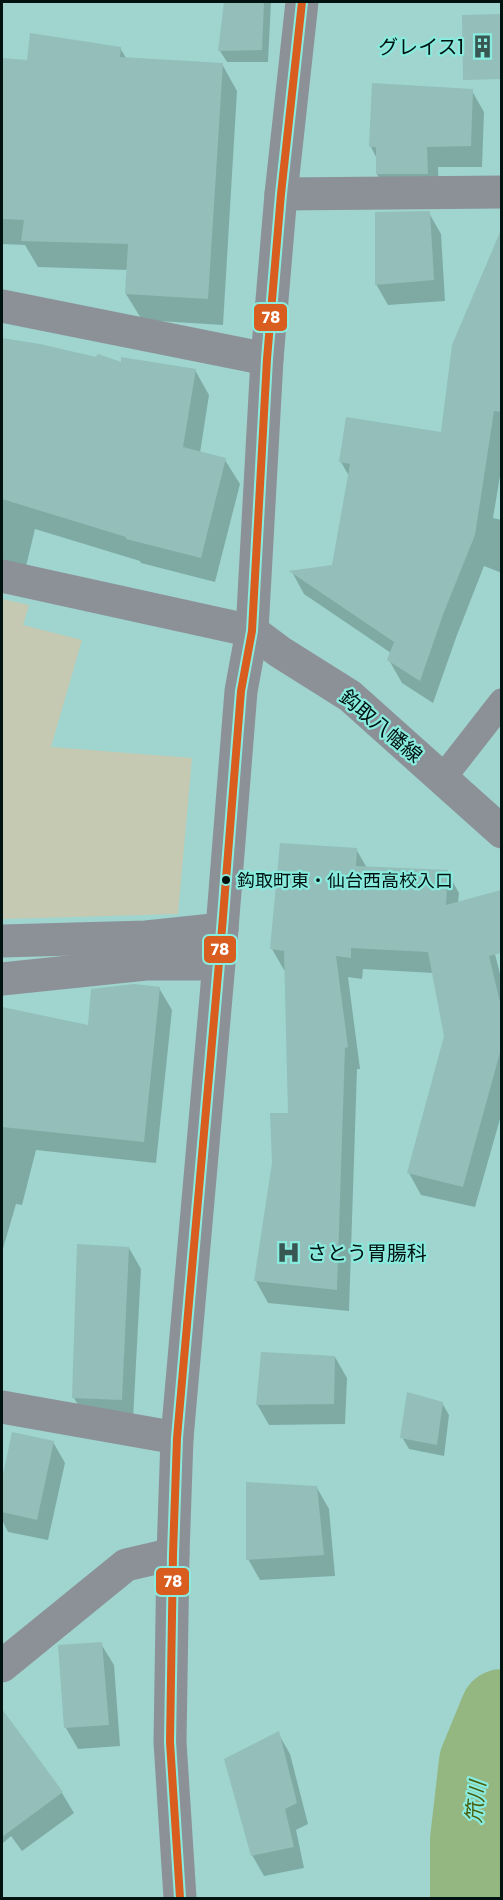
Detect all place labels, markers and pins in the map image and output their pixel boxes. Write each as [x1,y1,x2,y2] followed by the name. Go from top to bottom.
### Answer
[378,33,464,61] place label: グレイス1
[469,34,495,60] building icon: グレイス1
[237,868,453,893] place label: 鈎取町東・仙台西高校入口
[220,874,232,886] marker: 鈎取町東・仙台西高校入口
[307,1239,427,1267] place label: さとう胃腸科
[276,1240,302,1266] hospital icon: さとう胃腸科

